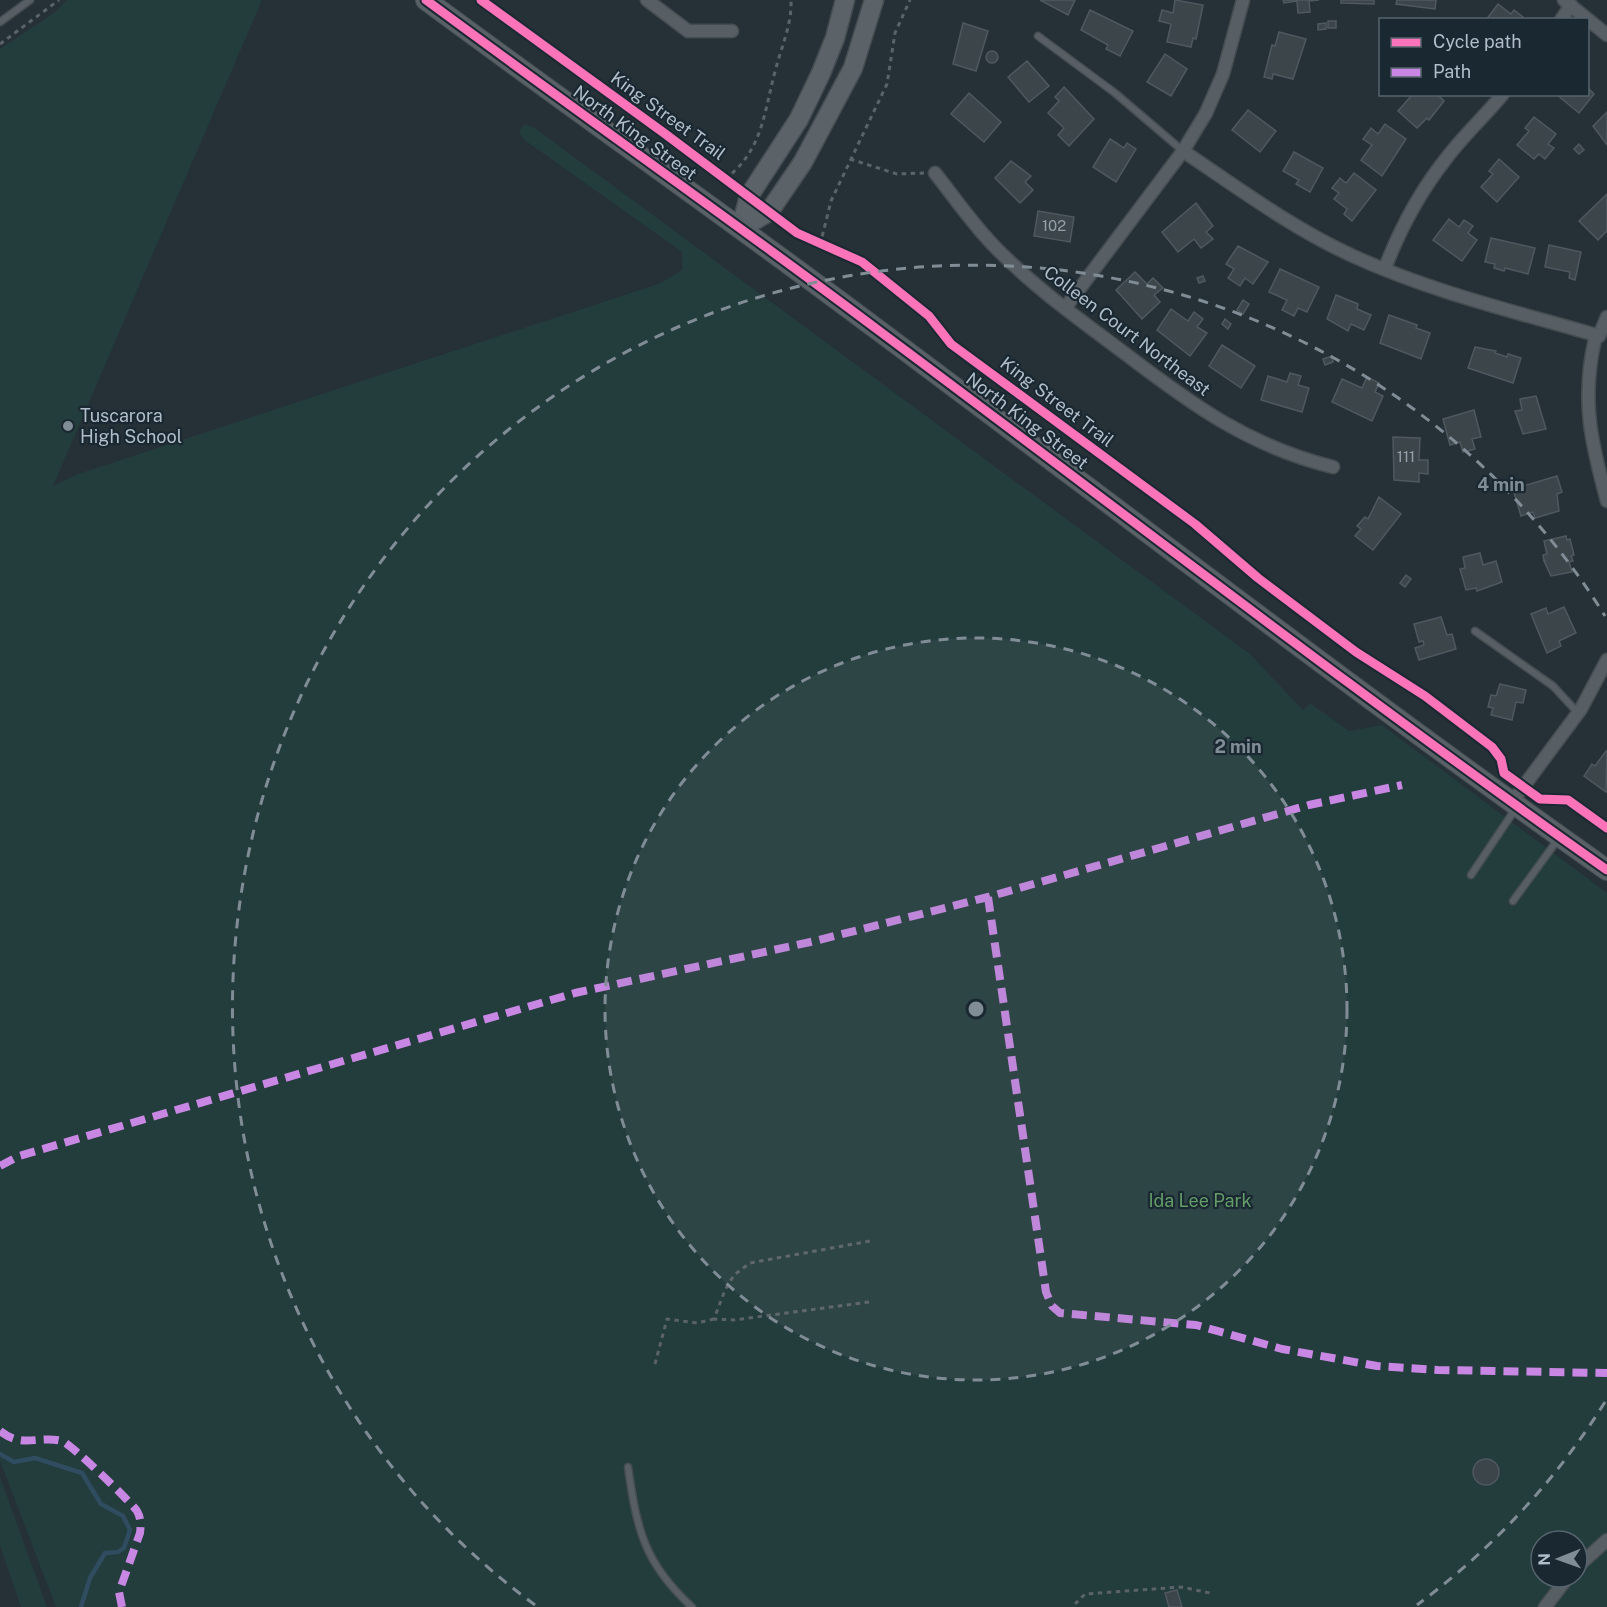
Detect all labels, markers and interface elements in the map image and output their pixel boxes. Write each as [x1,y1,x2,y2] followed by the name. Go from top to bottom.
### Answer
[1379,18,1589,96] legend
[1433,31,1522,52] text: Cycle path
[1433,61,1471,82] text: Path
[607,67,730,164] street label: King Street Trail
[569,81,701,184] street label: North King Street
[1042,217,1066,234] house number: 102
[1040,261,1215,400] street label: Colleen Court Northeast
[996,352,1118,451] street label: King Street Trail
[962,368,1093,473] street label: North King Street
[80,405,182,447] place label: Tuscarora High School
[61,419,75,433] marker: Tuscarora High School
[1397,448,1415,465] house number: 111
[1477,474,1525,495] text: 4 min
[1214,736,1262,757] text: 2 min
[966,999,986,1019] centre of rings
[1148,1190,1252,1211] park label: Ida Lee Park
[1529,1529,1589,1589] north arrow
[1535,1553,1554,1566] text: N

